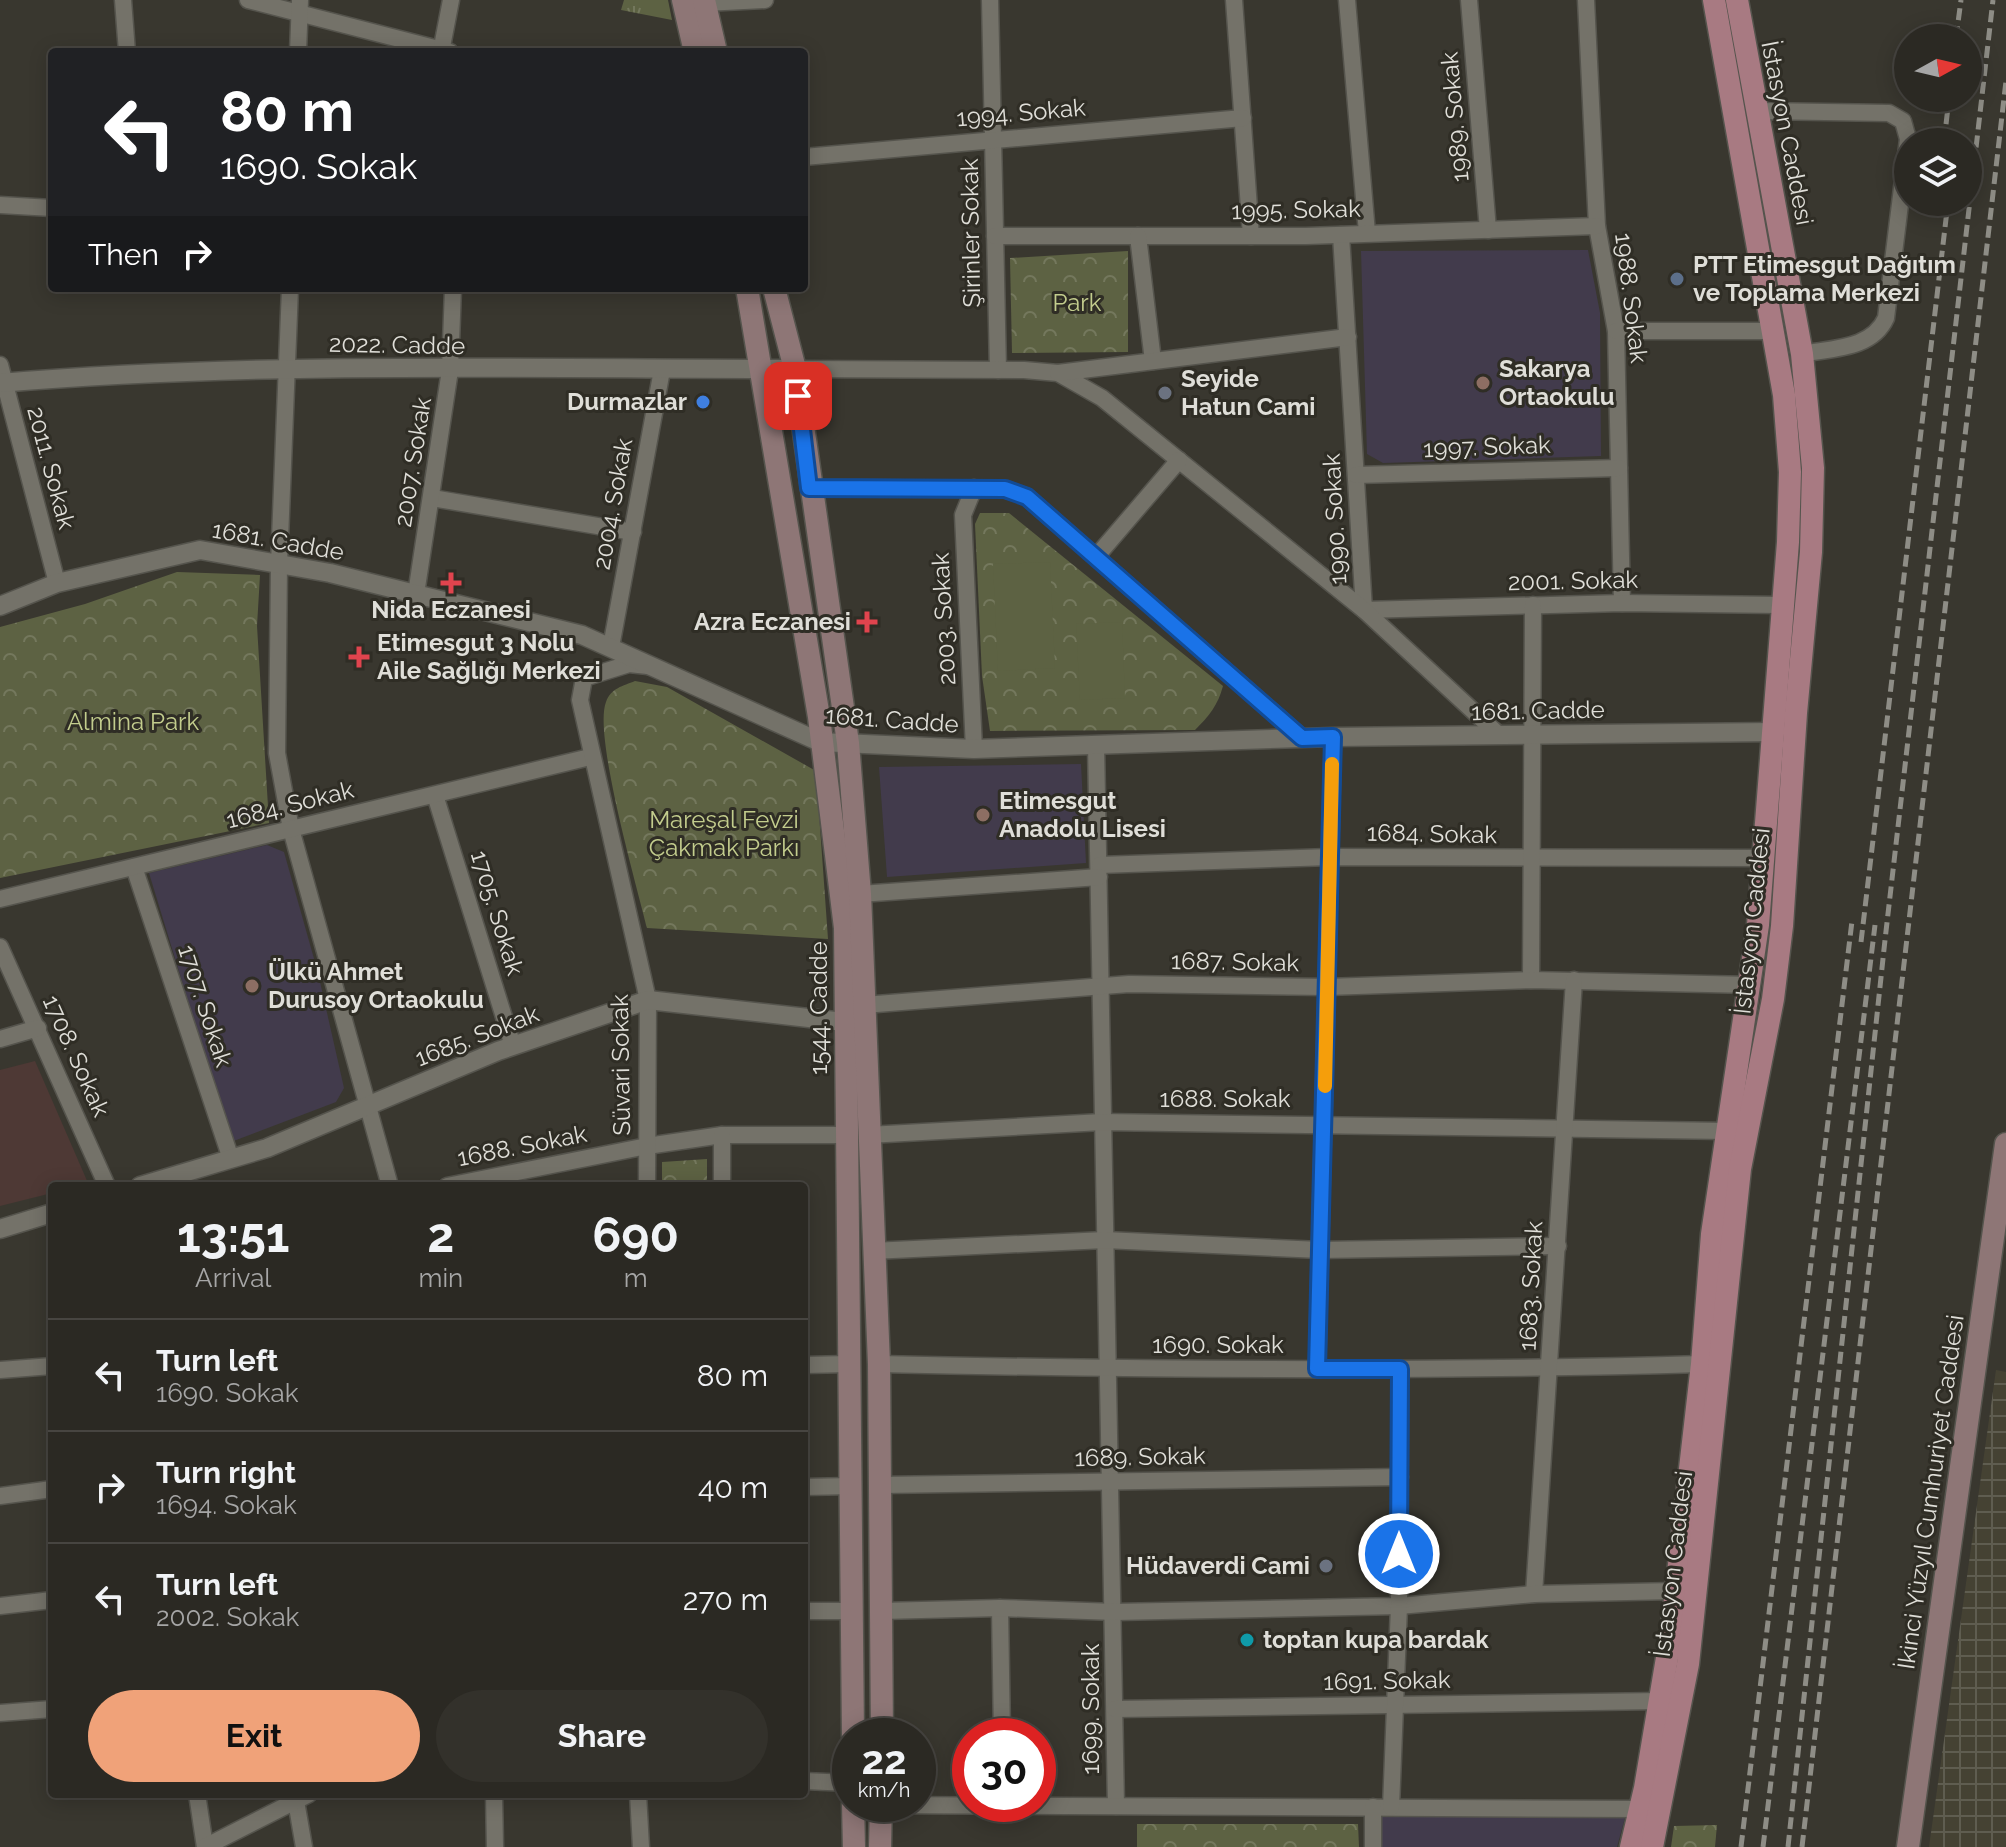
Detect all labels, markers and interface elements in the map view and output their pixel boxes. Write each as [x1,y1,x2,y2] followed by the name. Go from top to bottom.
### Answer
[1894,24,1982,112] north arrow
[1894,24,1982,216] map controls
[1755,38,1820,228] street label: İstasyon Caddesi
[1434,50,1475,183] street label: 1989. Sokak
[220,78,354,144] text: 80 m
[88,80,192,184] icon: left
[955,92,1087,133] street label: 1994. Sokak
[1894,128,1982,216] button: layers
[220,145,417,187] text: 1690. Sokak
[955,158,986,308] street label: Şirinler Sokak
[1231,194,1361,225] street label: 1995. Sokak
[1609,231,1654,365] street label: 1988. Sokak
[175,232,219,276] icon: right
[88,237,159,272] text: Then
[1693,250,1956,307] place label: PTT Etimesgut Dağıtım ve Toplama Merkezi
[1668,270,1686,288] marker: PTT Etimesgut Dağıtım ve Toplama Merkezi
[1052,288,1102,317] park label: Park
[329,329,465,360] street label: 2022. Cadde
[1499,354,1615,411] place label: Sakarya Ortaokulu
[764,362,832,430] pin
[1181,364,1315,421] place label: Seyide Hatun Cami
[776,374,820,418] icon: arrive
[1474,374,1492,392] marker: Sakarya Ortaokulu
[1156,384,1174,402] marker: Seyide Hatun Cami
[567,387,687,416] place label: Durmazlar
[694,393,712,411] marker: Durmazlar
[388,395,437,529] street label: 2007. Sokak
[21,403,82,533] street label: 2011. Sokak
[1423,430,1551,463] street label: 1997. Sokak
[587,436,638,572] street label: 2004. Sokak
[1317,453,1352,585] street label: 1990. Sokak
[210,515,346,566] street label: 1681. Cadde
[926,552,961,686] street label: 2003. Sokak
[1508,565,1639,596] street label: 2001. Sokak
[442,574,460,592] marker: Nida Eczanesi
[371,595,531,624] place label: Nida Eczanesi
[694,607,851,636] place label: Azra Eczanesi
[858,613,876,631] marker: Azra Eczanesi
[377,628,601,685] place label: Etimesgut 3 Nolu Aile Sağlığı Merkezi
[348,646,370,668] marker: Etimesgut 3 Nolu Aile Sağlığı Merkezi
[1471,695,1605,726] street label: 1681. Cadde
[824,700,960,739] street label: 1681. Cadde
[67,707,199,736] park label: Almina Park
[223,775,357,834] street label: 1684. Sokak
[999,786,1166,843] place label: Etimesgut Anadolu Lisesi
[649,805,799,862] park label: Mareşal Fevzi Çakmak Parkı
[974,806,992,824] marker: Etimesgut Anadolu Lisesi
[1367,818,1498,849] street label: 1684. Sokak
[1727,826,1776,1016] street label: İstasyon Caddesi
[465,847,530,979] street label: 1705. Sokak
[172,941,239,1071] street label: 1707. Sokak
[804,941,833,1075] street label: 1544. Cadde
[1171,946,1300,977] street label: 1687. Sokak
[268,957,484,1014] place label: Ülkü Ahmet Durusoy Ortaokulu
[243,977,261,995] marker: Ülkü Ahmet Durusoy Ortaokulu
[37,991,116,1121] street label: 1708. Sokak
[605,994,636,1136] street label: Süvari Sokak
[411,999,543,1072] street label: 1685. Sokak
[1159,1084,1291,1113] street label: 1688. Sokak
[455,1119,589,1172] street label: 1688. Sokak
[177,1207,290,1263] text: 13:51
[427,1207,454,1263] text: 2
[592,1207,679,1263] text: 690
[1513,1220,1548,1352] street label: 1683. Sokak
[195,1263,271,1293] text: Arrival
[419,1263,463,1293] text: min
[624,1263,648,1293] text: m
[1891,1313,1970,1671] street label: İkinci Yüzyıl Cumhuriyet Caddesi
[1152,1330,1284,1359] street label: 1690. Sokak
[156,1343,278,1378] text: Turn left
[88,1353,132,1397] icon: left
[697,1358,768,1393] text: 80 m
[156,1378,298,1408] text: 1690. Sokak
[1074,1441,1206,1472] street label: 1689. Sokak
[156,1455,296,1490] text: Turn right
[88,1465,132,1509] icon: right
[1647,1469,1698,1659] street label: İstasyon Caddesi
[698,1470,768,1505] text: 40 m
[156,1490,297,1520] text: 1694. Sokak
[1357,1512,1441,1596] position arrow
[1126,1551,1310,1580] place label: Hüdaverdi Cami
[1317,1557,1335,1575] marker: Hüdaverdi Cami
[156,1567,278,1602] text: Turn left
[88,1577,132,1621] icon: left
[683,1582,768,1617] text: 270 m
[156,1602,299,1632] text: 2002. Sokak
[1263,1625,1489,1654] place label: toptan kupa bardak
[1238,1631,1256,1649] marker: toptan kupa bardak
[1076,1643,1105,1774] street label: 1699. Sokak
[1323,1665,1451,1696] street label: 1691. Sokak
[88,1690,420,1782] button: Exit
[436,1690,768,1782] button: Share
[952,1718,1056,1822] speed limit sign: 30
[861,1736,907,1783] text: 22
[858,1778,910,1802] text: km/h

